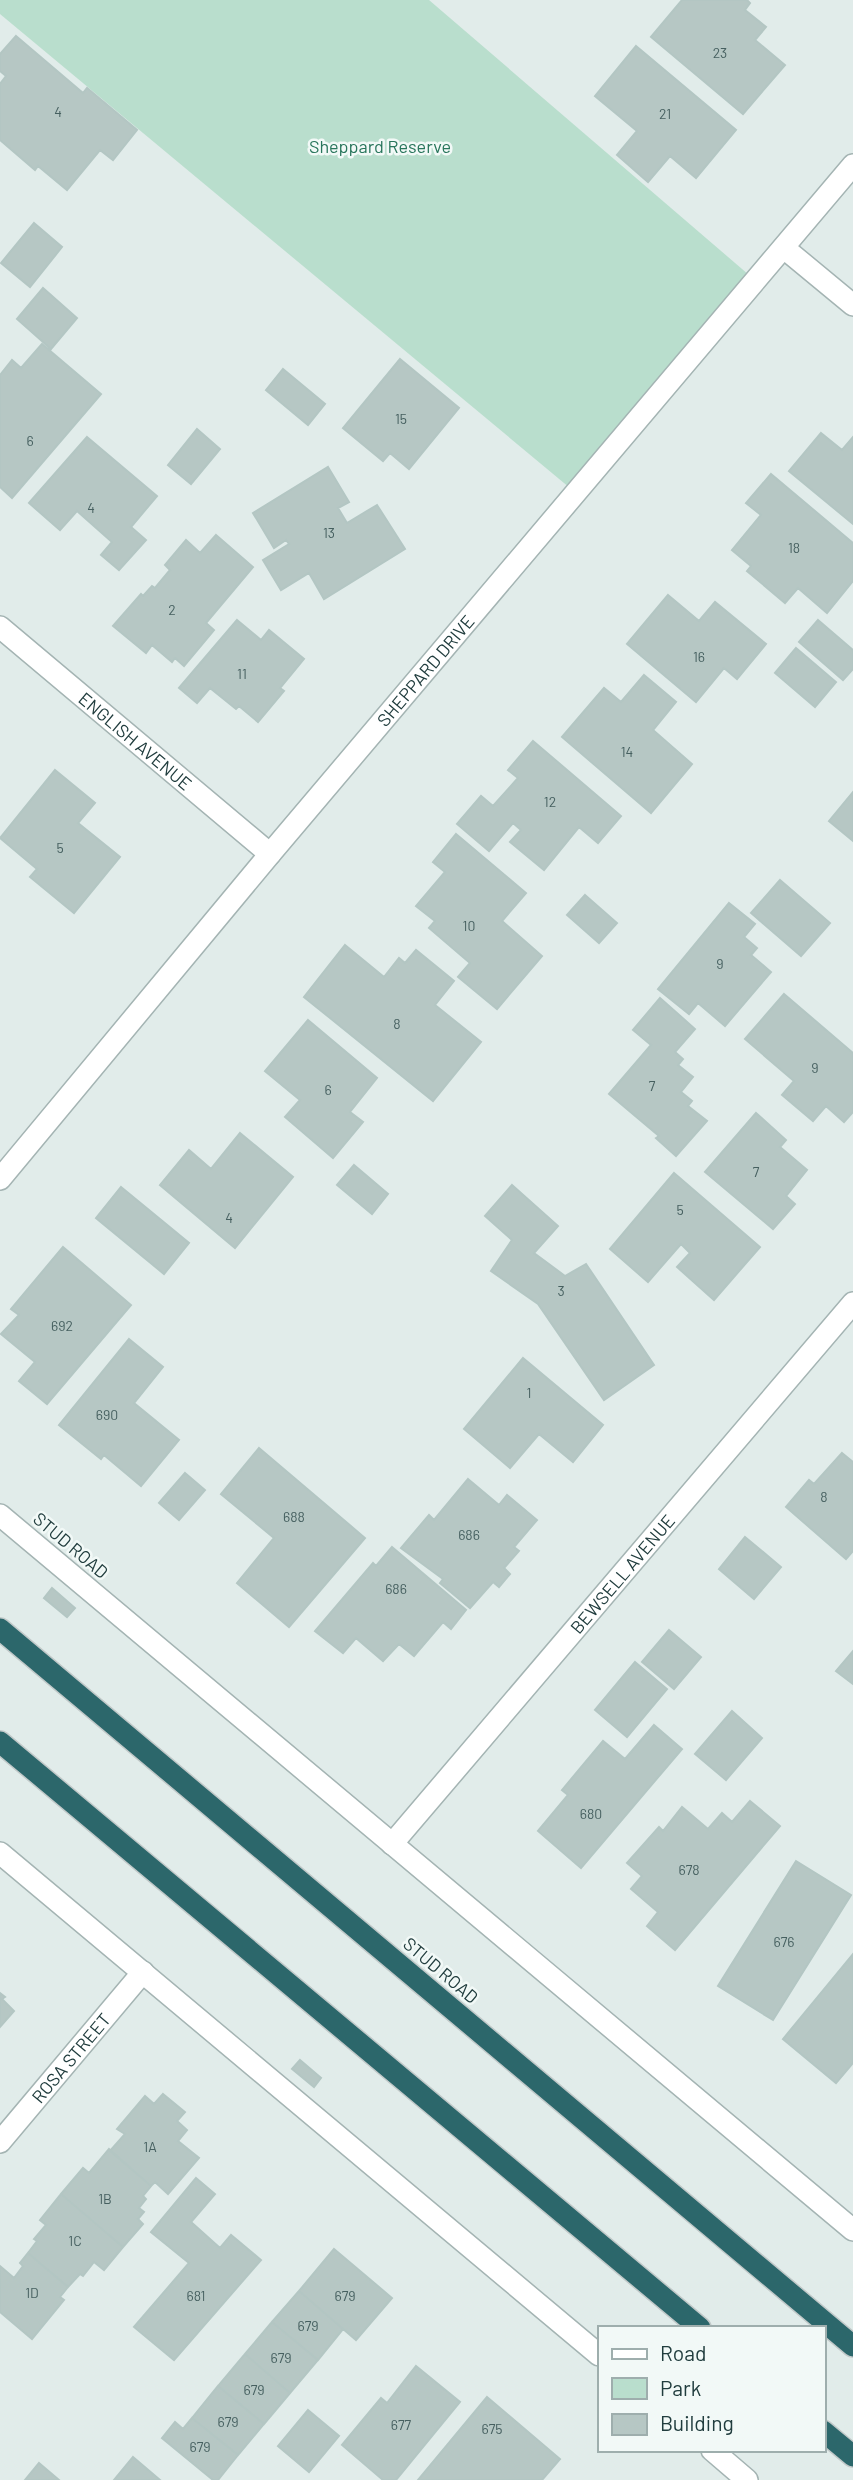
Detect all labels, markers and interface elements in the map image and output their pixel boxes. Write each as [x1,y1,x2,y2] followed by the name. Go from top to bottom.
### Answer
[713,44,727,61] house number: 23
[54,103,62,120] house number: 4
[659,105,671,122] house number: 21
[309,135,451,157] park label: Sheppard Reserve
[395,410,407,427] house number: 15
[26,432,34,449] house number: 6
[87,499,95,516] house number: 4
[323,524,335,541] house number: 13
[788,539,800,556] house number: 18
[168,601,176,618] house number: 2
[372,610,479,731] street label: SHEPPARD DRIVE
[693,648,705,665] house number: 16
[237,665,247,682] house number: 11
[74,687,197,795] street label: ENGLISH AVENUE
[621,743,633,760] house number: 14
[544,793,556,810] house number: 12
[56,839,64,856] house number: 5
[463,917,475,934] house number: 10
[716,955,724,972] house number: 9
[393,1015,401,1032] house number: 8
[811,1059,819,1076] house number: 9
[649,1077,656,1094] house number: 7
[324,1081,332,1098] house number: 6
[753,1163,760,1180] house number: 7
[676,1201,684,1218] house number: 5
[225,1209,233,1226] house number: 4
[557,1282,565,1299] house number: 3
[51,1317,73,1334] house number: 692
[527,1384,531,1401] house number: 1
[96,1406,118,1423] house number: 690
[820,1488,828,1505] house number: 8
[29,1507,113,1583] street label: STUD ROAD
[283,1508,305,1525] house number: 688
[565,1510,679,1638] street label: BEWSELL AVENUE
[458,1526,480,1543] house number: 686
[385,1580,407,1597] house number: 686
[580,1805,602,1822] house number: 680
[678,1861,700,1878] house number: 678
[399,1932,483,2008] street label: STUD ROAD
[773,1933,795,1950] house number: 676
[27,2008,115,2107] street label: ROSA STREET
[143,2138,157,2155] house number: 1A
[98,2190,112,2207] house number: 1B
[68,2232,82,2249] house number: 1C
[25,2284,39,2301] house number: 1D
[186,2287,206,2304] house number: 681
[334,2287,356,2304] house number: 679
[297,2317,319,2334] house number: 679
[598,2326,825,2452] legend
[660,2340,706,2365] text: Road
[270,2349,292,2366] house number: 679
[660,2375,701,2400] text: Park
[243,2381,265,2398] house number: 679
[660,2410,734,2435] text: Building
[217,2413,239,2430] house number: 679
[391,2416,412,2433] house number: 677
[481,2420,503,2437] house number: 675
[189,2438,211,2455] house number: 679

